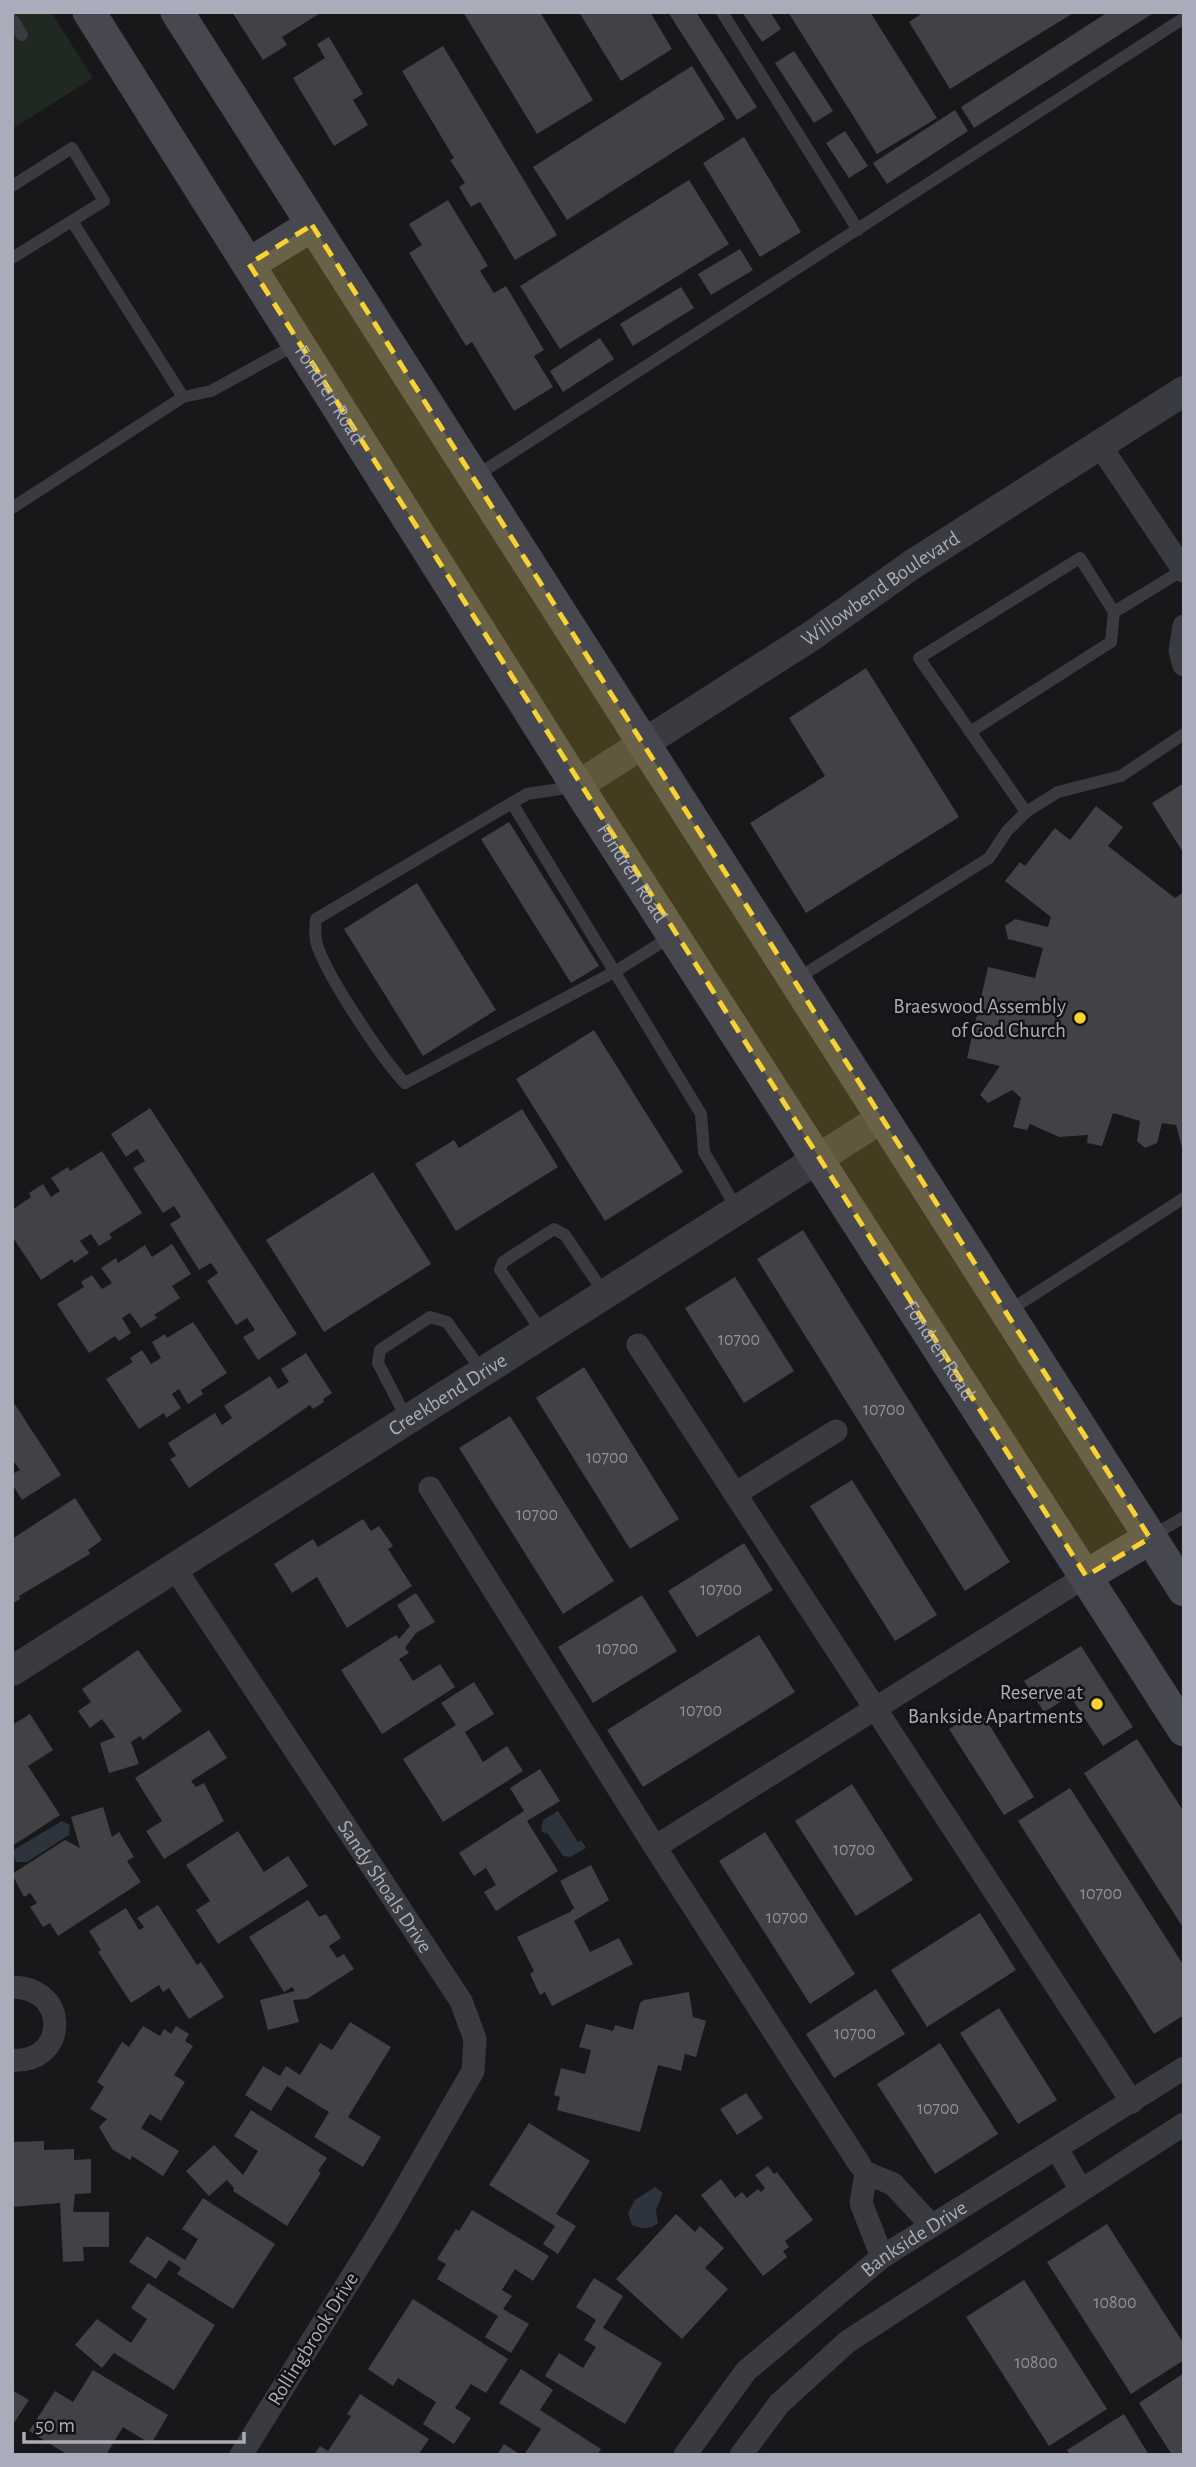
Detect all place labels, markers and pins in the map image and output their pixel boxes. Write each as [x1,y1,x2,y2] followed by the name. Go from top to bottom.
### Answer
[893,996,1066,1041] place label: Braeswood Assembly of God Church
[1072,1010,1088,1026] marker: Braeswood Assembly of God Church
[908,1682,1083,1727] place label: Reserve at Bankside Apartments
[1089,1696,1105,1712] marker: Reserve at Bankside Apartments

